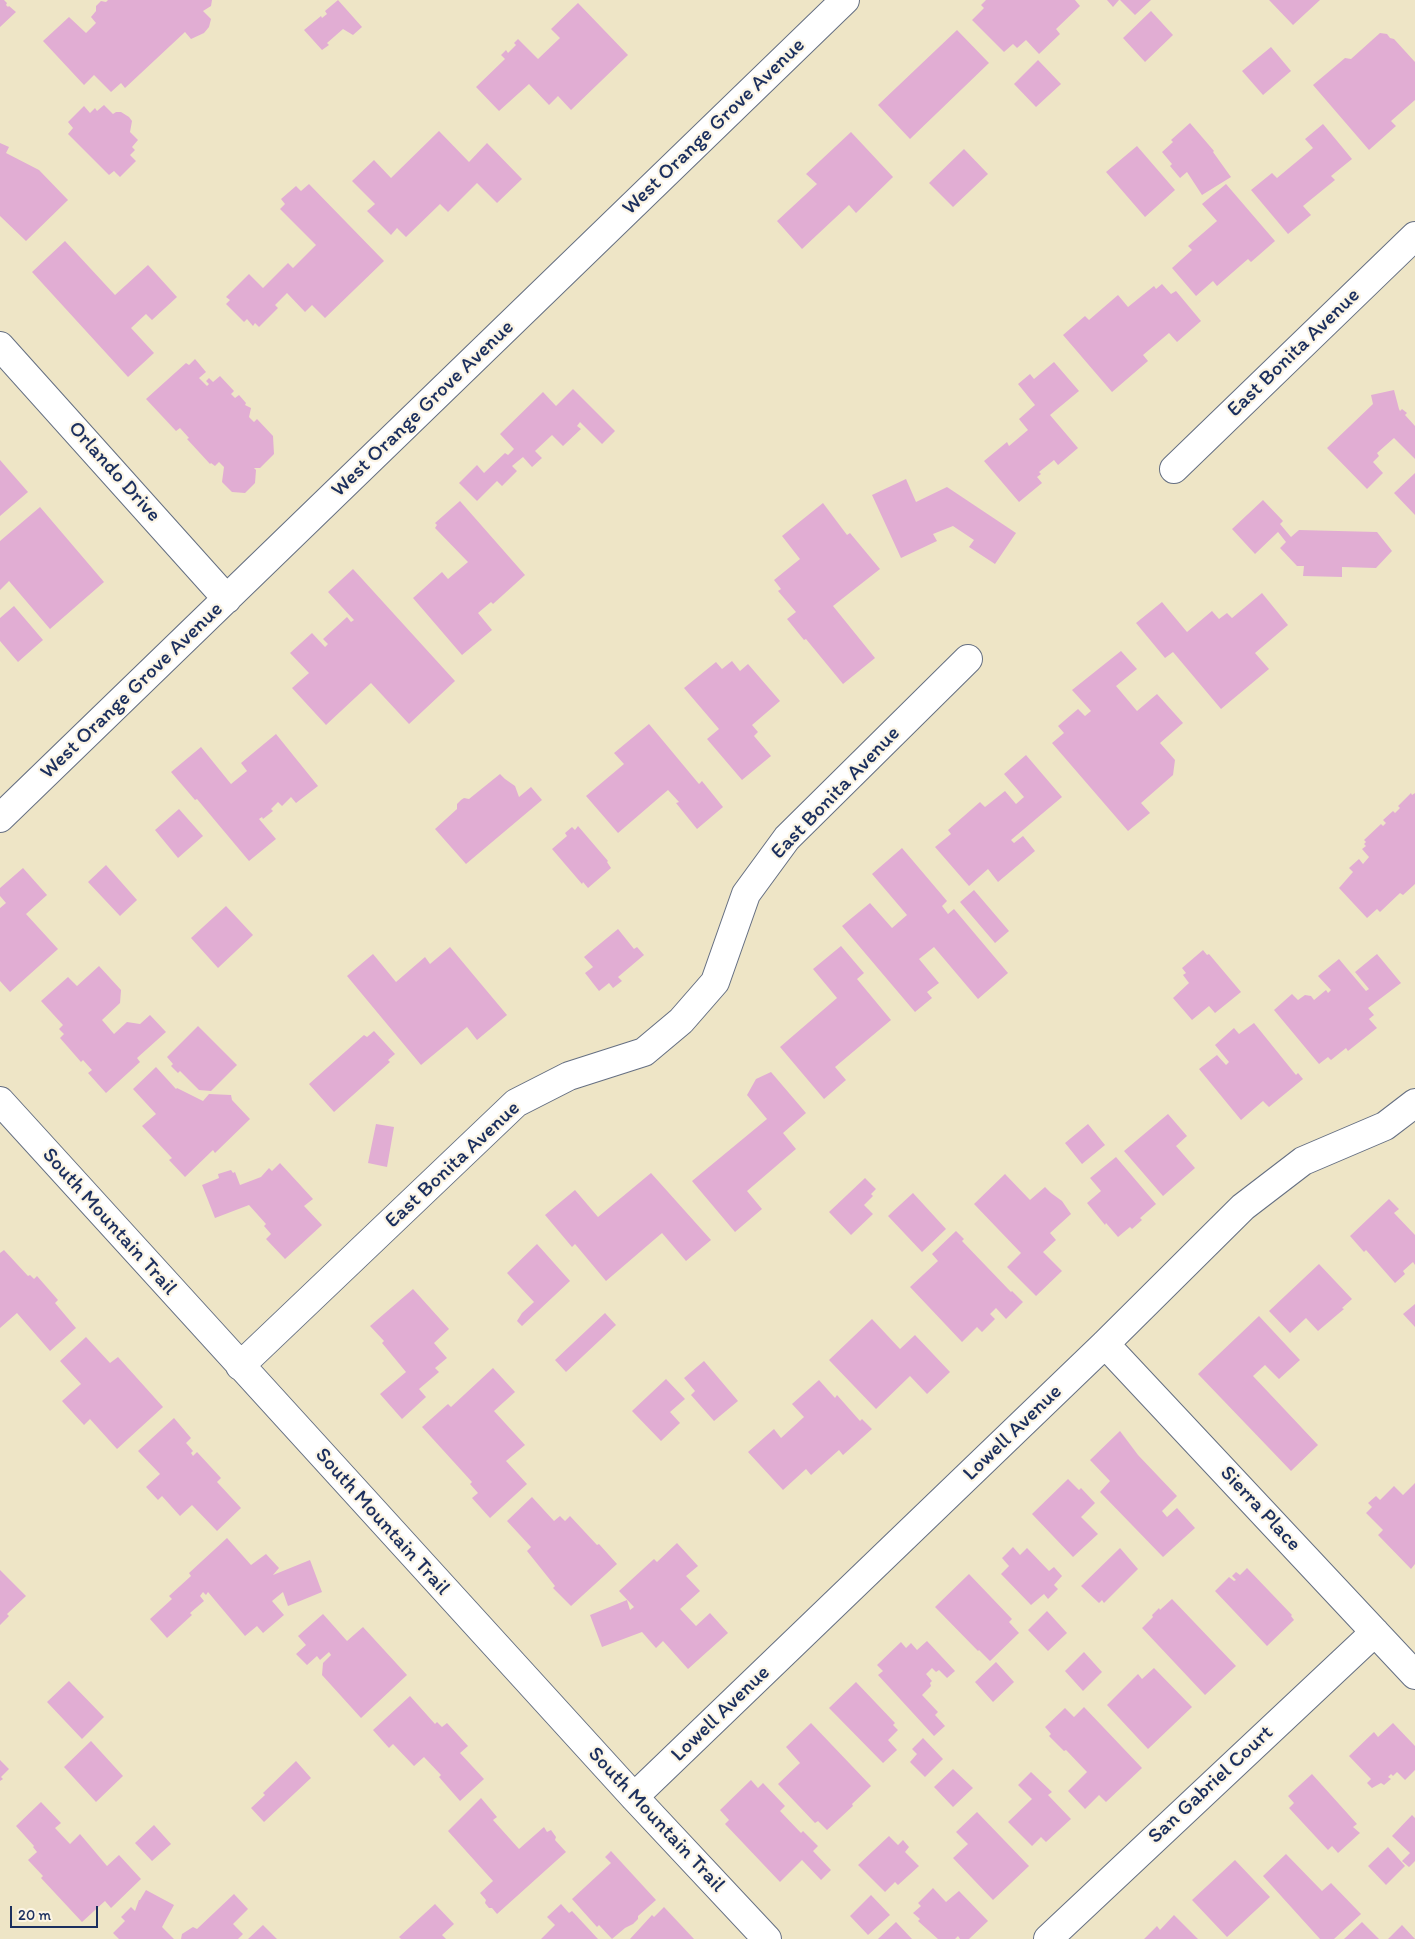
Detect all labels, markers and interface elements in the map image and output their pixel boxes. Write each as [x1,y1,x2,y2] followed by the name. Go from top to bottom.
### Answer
[617,33,811,221] street label: West Orange Grove Avenue
[1222,283,1366,423] street label: East Bonita Avenue
[326,315,520,503] street label: West Orange Grove Avenue
[62,417,166,527] street label: Orlando Drive
[35,597,229,785] street label: West Orange Grove Avenue
[766,721,906,865] street label: East Bonita Avenue
[380,1096,526,1234] street label: East Bonita Avenue
[36,1143,182,1301] street label: South Mountain Trail
[958,1380,1068,1486] street label: Lowell Avenue
[309,1443,455,1601] street label: South Mountain Trail
[1214,1461,1306,1557] street label: Sierra Place
[666,1661,776,1767] street label: Lowell Avenue
[1143,1721,1279,1849] street label: San Gabriel Court
[582,1742,730,1898] street label: South Mountain Trail
[12,1896,100,1928] scale bar
[18,1906,51,1924] text: 20 m

